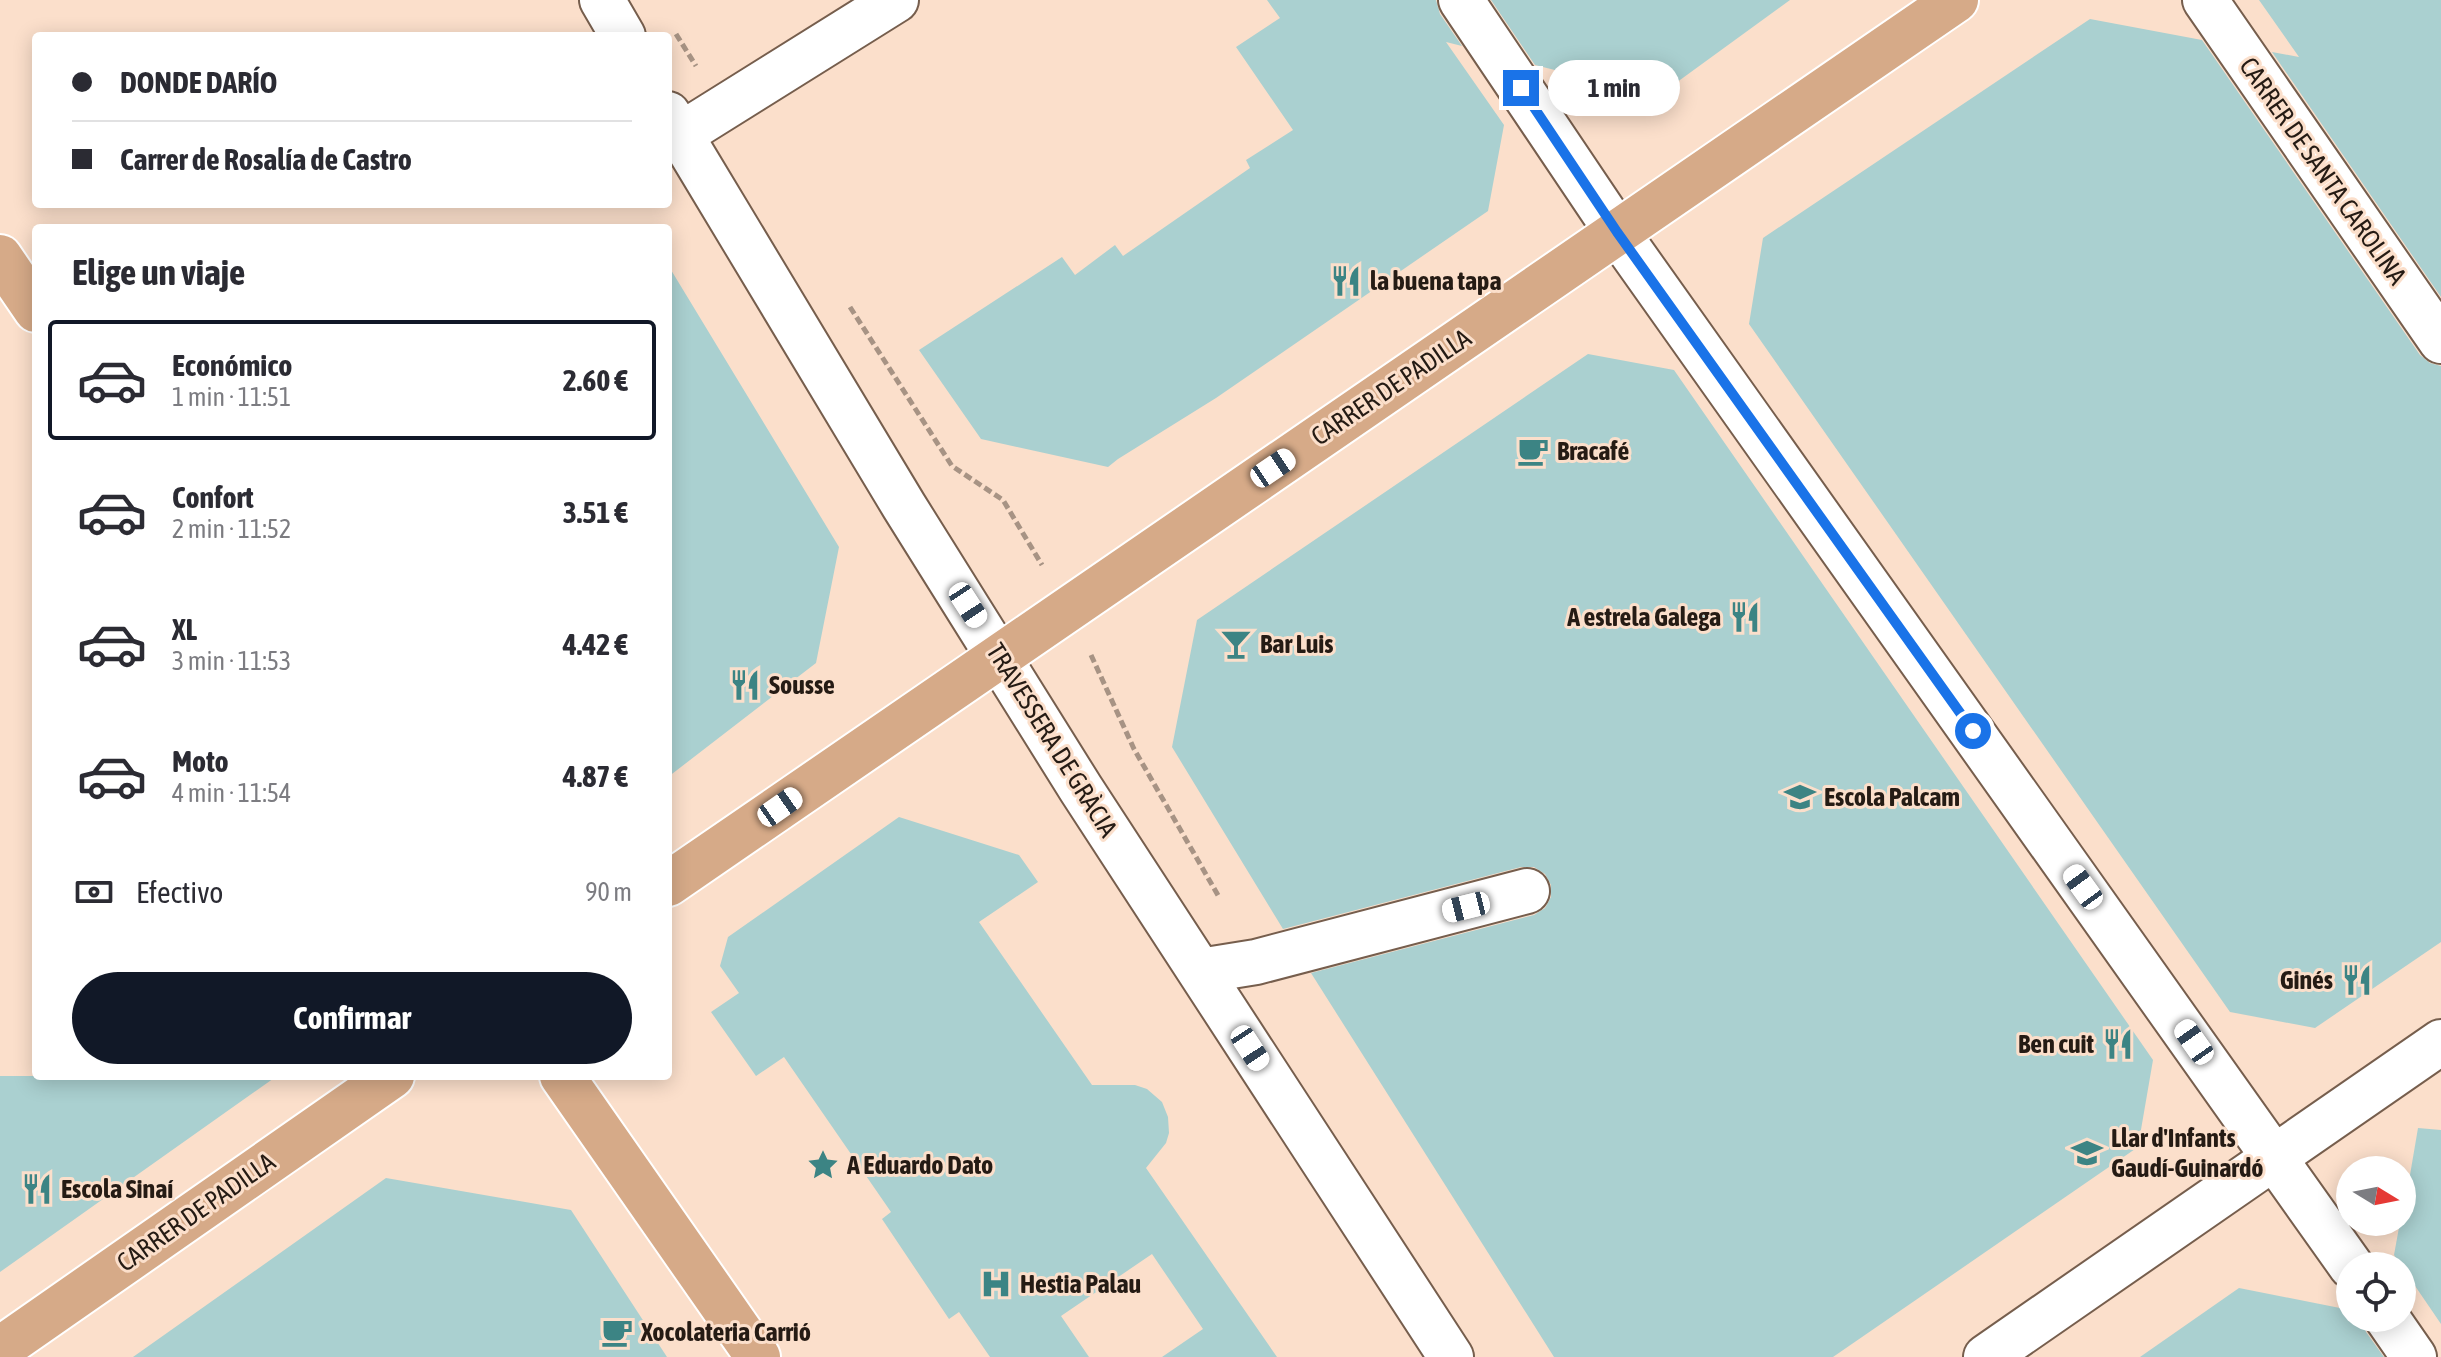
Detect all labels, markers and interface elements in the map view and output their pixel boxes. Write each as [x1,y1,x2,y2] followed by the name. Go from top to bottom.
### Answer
[2233,52,2413,290] street label: CARRER DE SANTA CAROLINA
[1549,60,1681,116] callout: 1 min
[120,65,277,99] text: DONDE DARÍO
[1503,70,1539,106] route end
[1587,73,1641,103] text: 1 min
[120,142,412,176] text: Carrer de Rosalía de Castro
[72,251,245,293] text: Elige un viaje
[1329,264,1363,298] restaurant icon: la buena tapa
[1370,266,1501,296] place label: la buena tapa
[1306,322,1477,451] street label: CARRER DE PADILLA
[76,344,148,416] icon: car
[172,348,292,382] text: Económico
[563,363,628,397] text: 2.60 €
[172,382,291,412] text: 1 min · 11:51
[1516,434,1550,468] cafe icon: Bracafé
[1557,436,1629,466] place label: Bracafé
[1246,445,1300,491] car
[76,476,148,548] icon: car
[172,480,254,514] text: Confort
[563,495,628,529] text: 3.51 €
[172,514,291,544] text: 2 min · 11:52
[945,578,991,632] car
[1728,600,1762,634] restaurant icon: A estrela Galega
[1566,602,1721,632] place label: A estrela Galega
[76,608,148,680] icon: car
[172,612,197,646] text: XL
[563,627,628,661] text: 4.42 €
[1219,627,1253,661] bar icon: Bar Luis
[1260,629,1333,659] place label: Bar Luis
[980,638,1124,842] street label: TRAVESSERA DE GRÀCIA
[172,646,291,676] text: 3 min · 11:53
[728,668,762,702] restaurant icon: Sousse
[769,670,835,700] place label: Sousse
[1955,713,1991,749] route start
[76,740,148,812] icon: car
[172,744,229,778] text: Moto
[563,759,628,793] text: 4.87 €
[172,778,291,808] text: 4 min · 11:54
[1783,780,1817,814] school or university icon: Escola Palcam
[1824,782,1960,812] place label: Escola Palcam
[753,783,807,831] car
[2059,861,2107,913] car
[72,870,116,914] icon: cash
[136,875,223,909] text: Efectivo
[585,877,632,907] text: 90 m
[1440,890,1492,924] car
[2340,963,2374,997] restaurant icon: Ginés
[2280,965,2333,995] place label: Ginés
[72,972,632,1064] button: Confirmar
[2170,1015,2218,1069] car
[1227,1021,1273,1075] car
[2101,1027,2135,1061] restaurant icon: Ben cuit
[2018,1029,2095,1059] place label: Ben cuit
[2111,1123,2263,1183] place label: Llar d'Infants Gaudí-Guinardó
[2070,1136,2104,1170] school or university icon: Llar d'Infants Gaudí-Guinardó
[111,1146,281,1278] street label: CARRER DE PADILLA
[806,1148,840,1182] place icon: A Eduardo Dato
[846,1150,993,1180] place label: A Eduardo Dato
[2336,1156,2416,1236] north arrow
[2336,1156,2416,1332] map controls
[20,1172,54,1206] restaurant icon: Escola Sinaí
[61,1174,173,1204] place label: Escola Sinaí
[2336,1252,2416,1332] button: locate
[979,1267,1013,1301] hospital icon: Hestia Palau
[1020,1269,1141,1299] place label: Hestia Palau
[600,1315,634,1349] cafe icon: Xocolateria Carrió
[640,1317,811,1347] place label: Xocolateria Carrió

